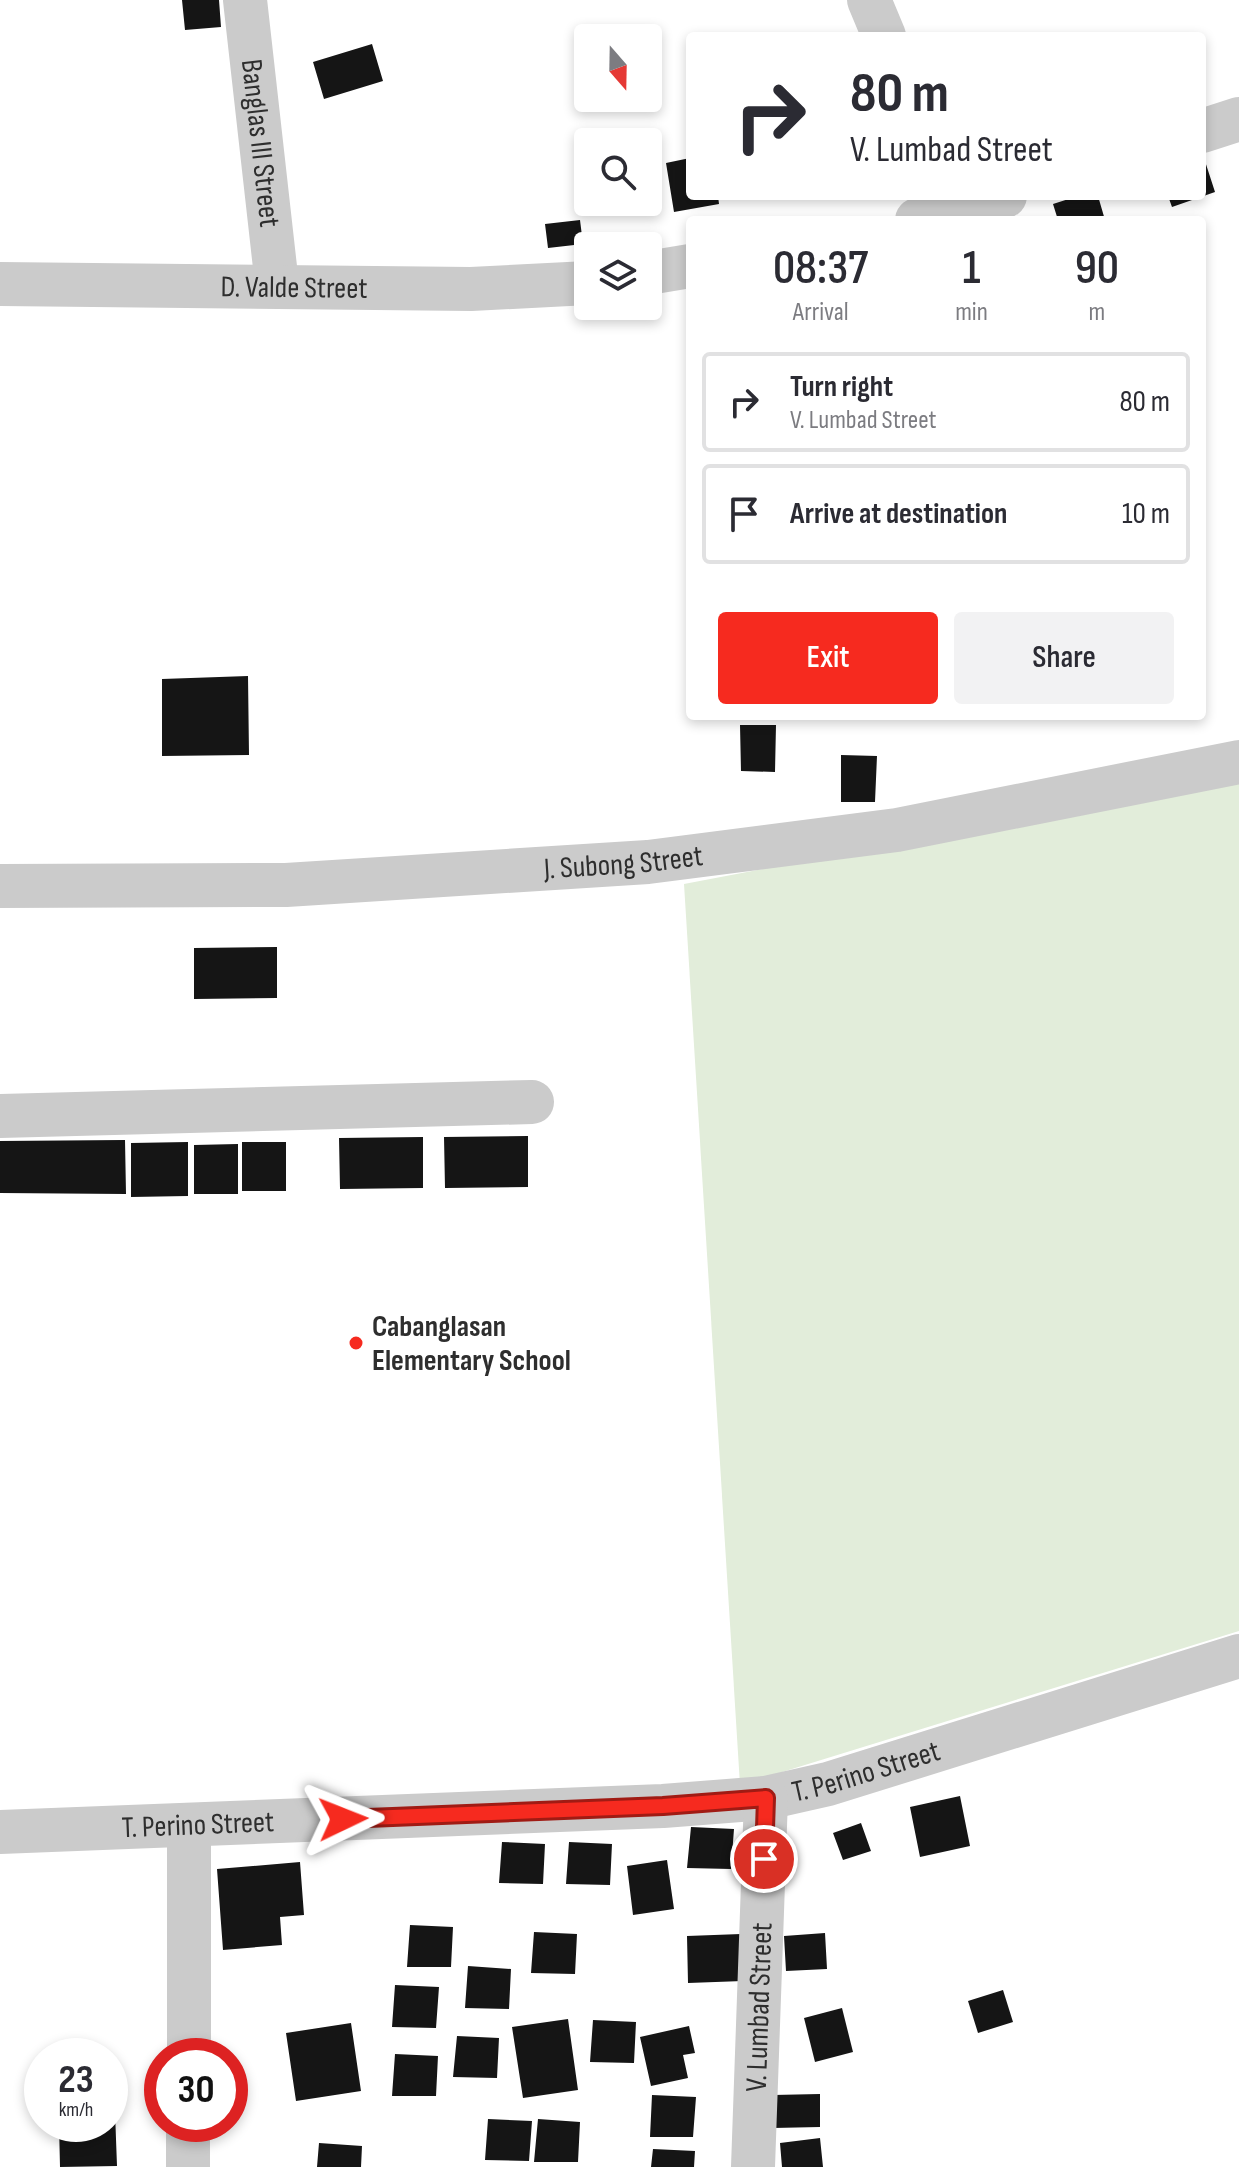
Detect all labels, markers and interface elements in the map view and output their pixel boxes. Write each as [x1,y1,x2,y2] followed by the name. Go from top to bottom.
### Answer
[574,24,662,112] north arrow
[574,24,662,320] map controls
[233,57,287,229] street label: Banglas III Street
[850,61,949,128] text: 80 m
[718,64,822,168] icon: right
[574,128,662,216] button: search
[850,129,1053,172] text: V. Lumbad Street
[574,232,662,320] button: layers
[773,240,868,297] text: 08:37
[963,240,980,297] text: 1
[1075,240,1119,297] text: 90
[220,269,368,307] street label: D. Valde Street
[793,297,849,328] text: Arrival
[955,297,988,328] text: min
[1089,297,1105,328] text: m
[790,369,893,405] text: Turn right
[722,380,766,424] icon: right
[1119,384,1170,420] text: 80 m
[790,405,936,436] text: V. Lumbad Street
[722,492,766,536] icon: arrive
[790,496,1007,532] text: Arrive at destination
[1122,496,1170,532] text: 10 m
[718,612,938,704] button: Exit
[954,612,1174,704] button: Share
[542,838,705,888] street label: J. Subong Street
[372,1309,571,1379] place label: Cabanglasan Elementary School
[347,1334,365,1352] marker: Cabanglasan Elementary School
[788,1733,944,1811] street label: T. Perino Street
[301,1777,385,1861] position arrow
[121,1804,275,1846] street label: T. Perino Street
[730,1825,798,1893] pin
[742,1837,786,1881] icon: arrive
[739,1922,781,2092] street label: V. Lumbad Street
[144,2038,248,2142] speed limit sign: 30
[58,2056,94,2104] text: 23
[59,2098,93,2122] text: km/h

